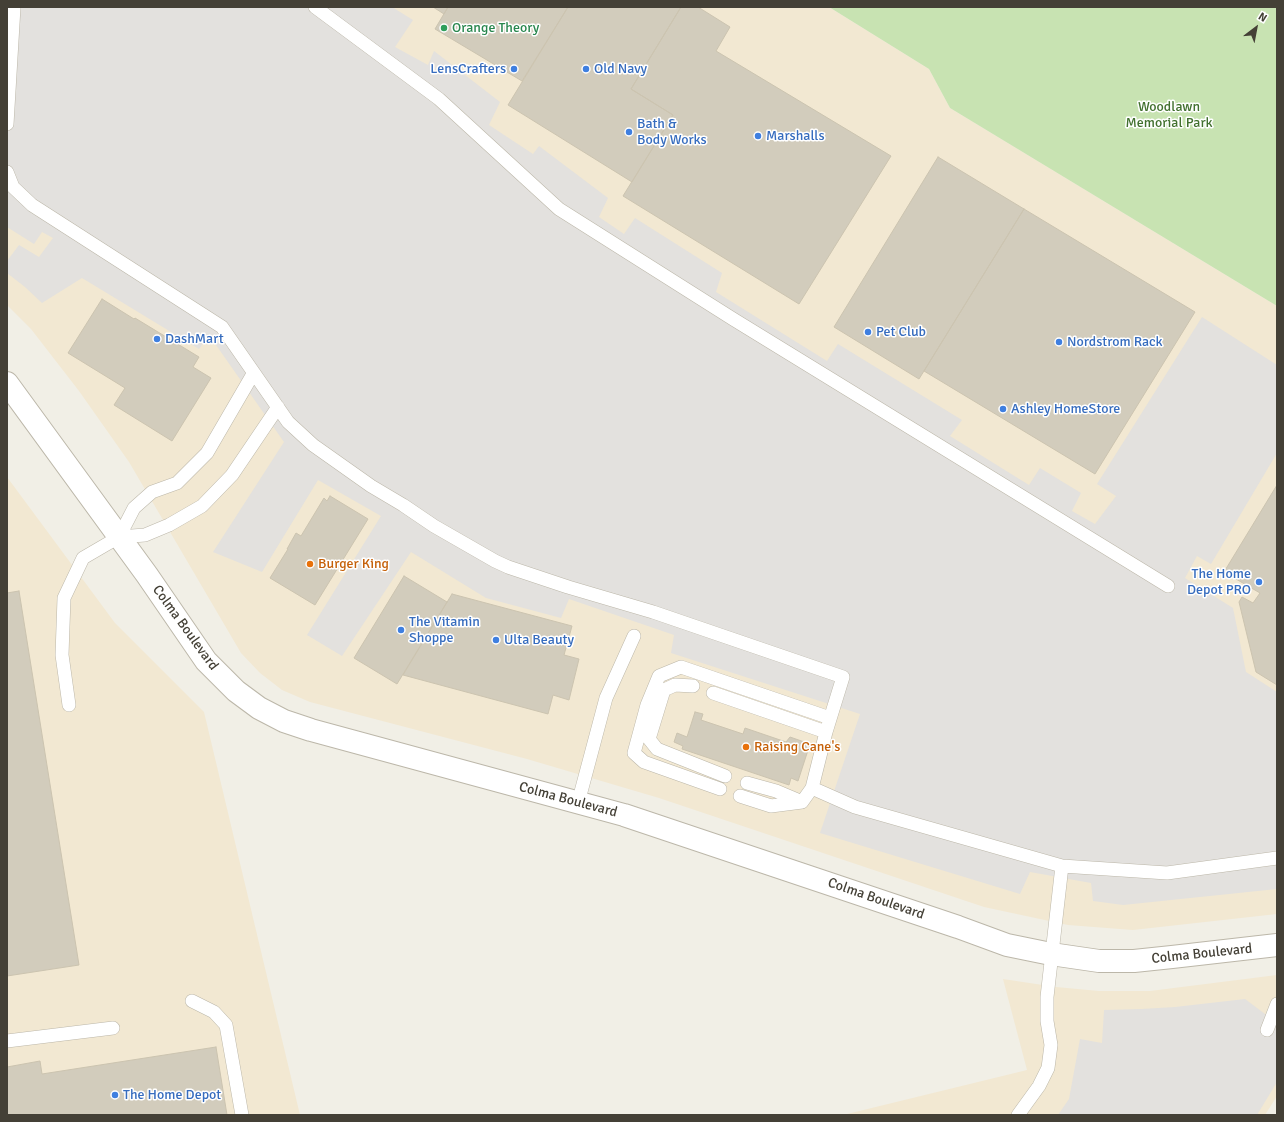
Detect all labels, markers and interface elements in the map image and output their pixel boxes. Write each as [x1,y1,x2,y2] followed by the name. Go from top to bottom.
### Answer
[1236,8,1276,48] north arrow
[1256,10,1269,25] text: N
[452,20,539,36] place label: Orange Theory
[439,23,449,33] marker: Orange Theory
[430,61,506,77] place label: LensCrafters
[594,61,647,77] place label: Old Navy
[509,64,519,74] marker: LensCrafters
[581,64,591,74] marker: Old Navy
[1125,99,1213,132] park label: Woodlawn Memorial Park
[637,116,707,148] place label: Bath & Body Works
[624,127,634,137] marker: Bath & Body Works
[766,128,825,144] place label: Marshalls
[753,131,763,141] marker: Marshalls
[876,324,926,340] place label: Pet Club
[863,327,873,337] marker: Pet Club
[165,331,224,347] place label: DashMart
[152,334,162,344] marker: DashMart
[1067,334,1163,350] place label: Nordstrom Rack
[1054,337,1064,347] marker: Nordstrom Rack
[1011,401,1120,417] place label: Ashley HomeStore
[998,404,1008,414] marker: Ashley HomeStore
[318,556,389,572] place label: Burger King
[305,559,315,569] marker: Burger King
[1187,566,1251,598] place label: The Home Depot PRO
[1254,577,1264,587] marker: The Home Depot PRO
[148,582,222,674] street label: Colma Boulevard
[409,614,480,646] place label: The Vitamin Shoppe
[396,625,406,635] marker: The Vitamin Shoppe
[504,632,574,648] place label: Ulta Beauty
[491,635,501,645] marker: Ulta Beauty
[754,739,840,755] place label: Raising Cane's
[741,742,751,752] marker: Raising Cane's
[517,779,619,821] street label: Colma Boulevard
[825,875,927,923] street label: Colma Boulevard
[1151,940,1253,968] street label: Colma Boulevard
[123,1087,221,1103] place label: The Home Depot
[110,1090,120,1100] marker: The Home Depot

